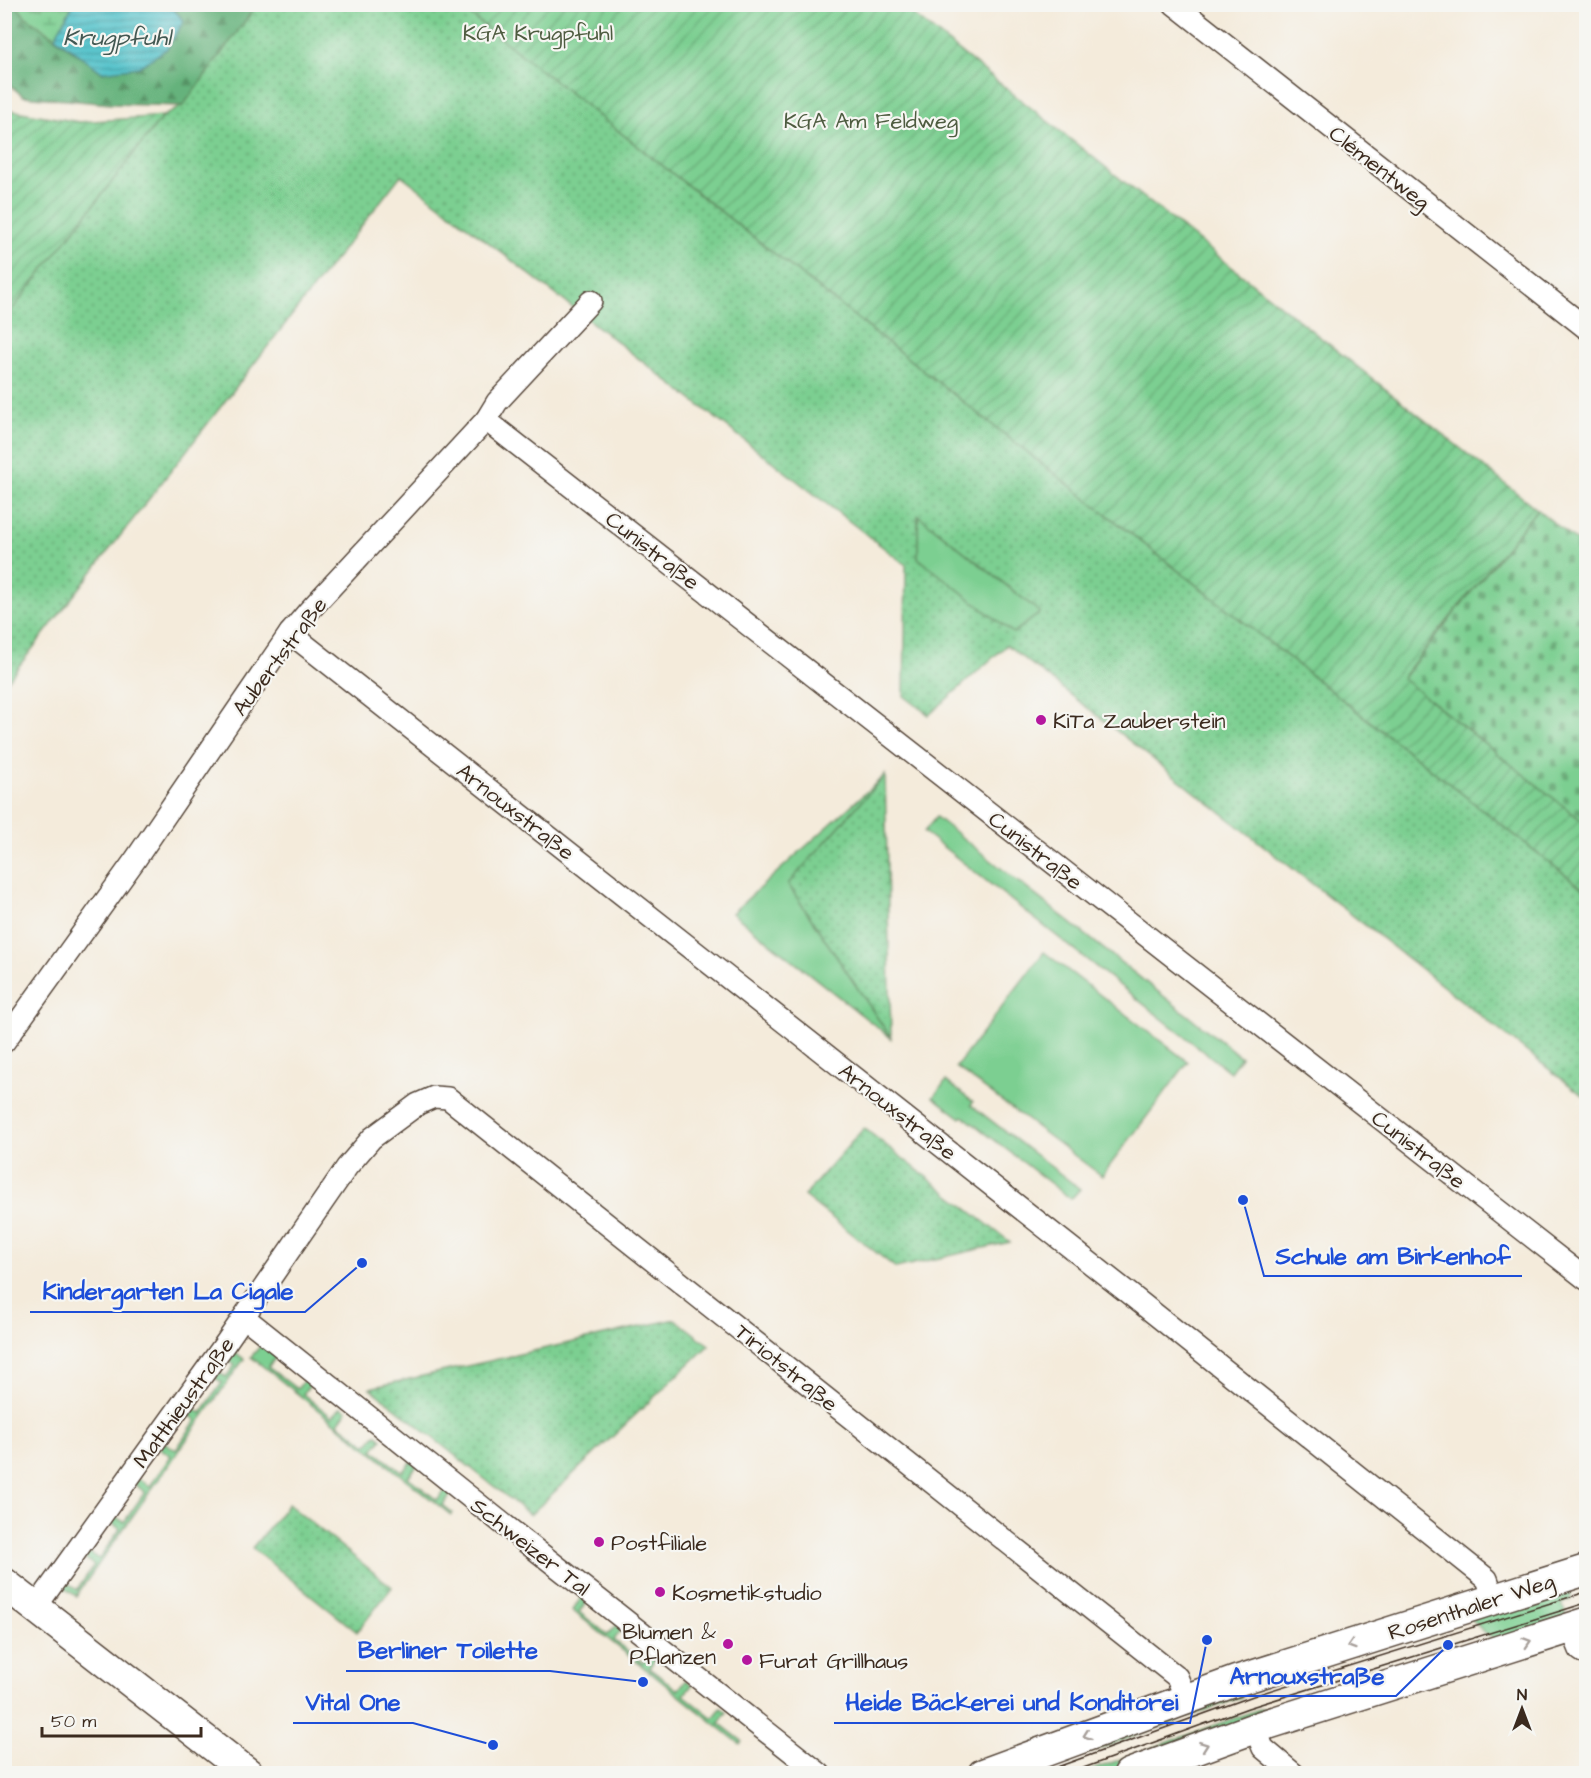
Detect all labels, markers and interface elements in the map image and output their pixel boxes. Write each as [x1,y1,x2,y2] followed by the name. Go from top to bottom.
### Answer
[463,18,613,50] park label: KGA Krugpfuhl
[63,21,174,56] water label: Krugpfuhl
[784,106,958,138] park label: KGA Am Feldweg
[1321,119,1436,218] street label: Clémentweg
[598,505,706,598] street label: Cunistraße
[225,591,335,723] street label: Aubertstraße
[1053,706,1226,737] place label: KiTa Zauberstein
[1034,713,1048,727] marker: KiTa Zauberstein
[450,756,581,868] street label: Arnouxstraße
[981,805,1089,898] street label: Cunistraße
[832,1056,963,1168] street label: Arnouxstraße
[1364,1104,1472,1197] street label: Cunistraße
[1264,1234,1522,1276] callout: Schule am Birkenhof
[1275,1240,1511,1274] text: Schule am Birkenhof
[30,1270,305,1312] callout: Kindergarten La Cigale
[42,1275,294,1310] text: Kindergarten La Cigale
[728,1317,844,1419] street label: Tiriotstraße
[126,1331,242,1475] street label: Matthieustraße
[464,1491,596,1604] street label: Schweizer Tal
[611,1528,707,1559] place label: Postfiliale
[592,1535,606,1549] marker: Postfiliale
[1384,1566,1559,1650] street label: Rosenthaler Weg
[672,1578,822,1609] place label: Kosmetikstudio
[653,1585,667,1599] marker: Kosmetikstudio
[622,1617,716,1673] place label: Blumen & Pflanzen
[346,1629,550,1671] callout: Berliner Toilette
[358,1634,538,1668] text: Berliner Toilette
[721,1637,735,1651] marker: Blumen & Pflanzen
[1521,1637,1532,1649] one-way arrow
[1346,1638,1357,1650] one-way arrow
[759,1646,908,1677] place label: Furat Grillhaus
[740,1653,754,1667] marker: Furat Grillhaus
[1218,1654,1396,1696] callout: Arnouxstraße
[1230,1660,1384,1694] text: Arnouxstraße
[1492,1679,1552,1739] north arrow
[293,1681,413,1723] callout: Vital One
[834,1681,1190,1723] callout: Heide Bäckerei und Konditorei
[1517,1684,1527,1706] text: N
[304,1686,401,1720] text: Vital One
[846,1686,1179,1720] text: Heide Bäckerei und Konditorei
[42,1700,201,1738] scale bar
[51,1709,96,1734] text: 50 m
[1082,1728,1093,1741] one-way arrow
[1198,1741,1209,1754] one-way arrow

